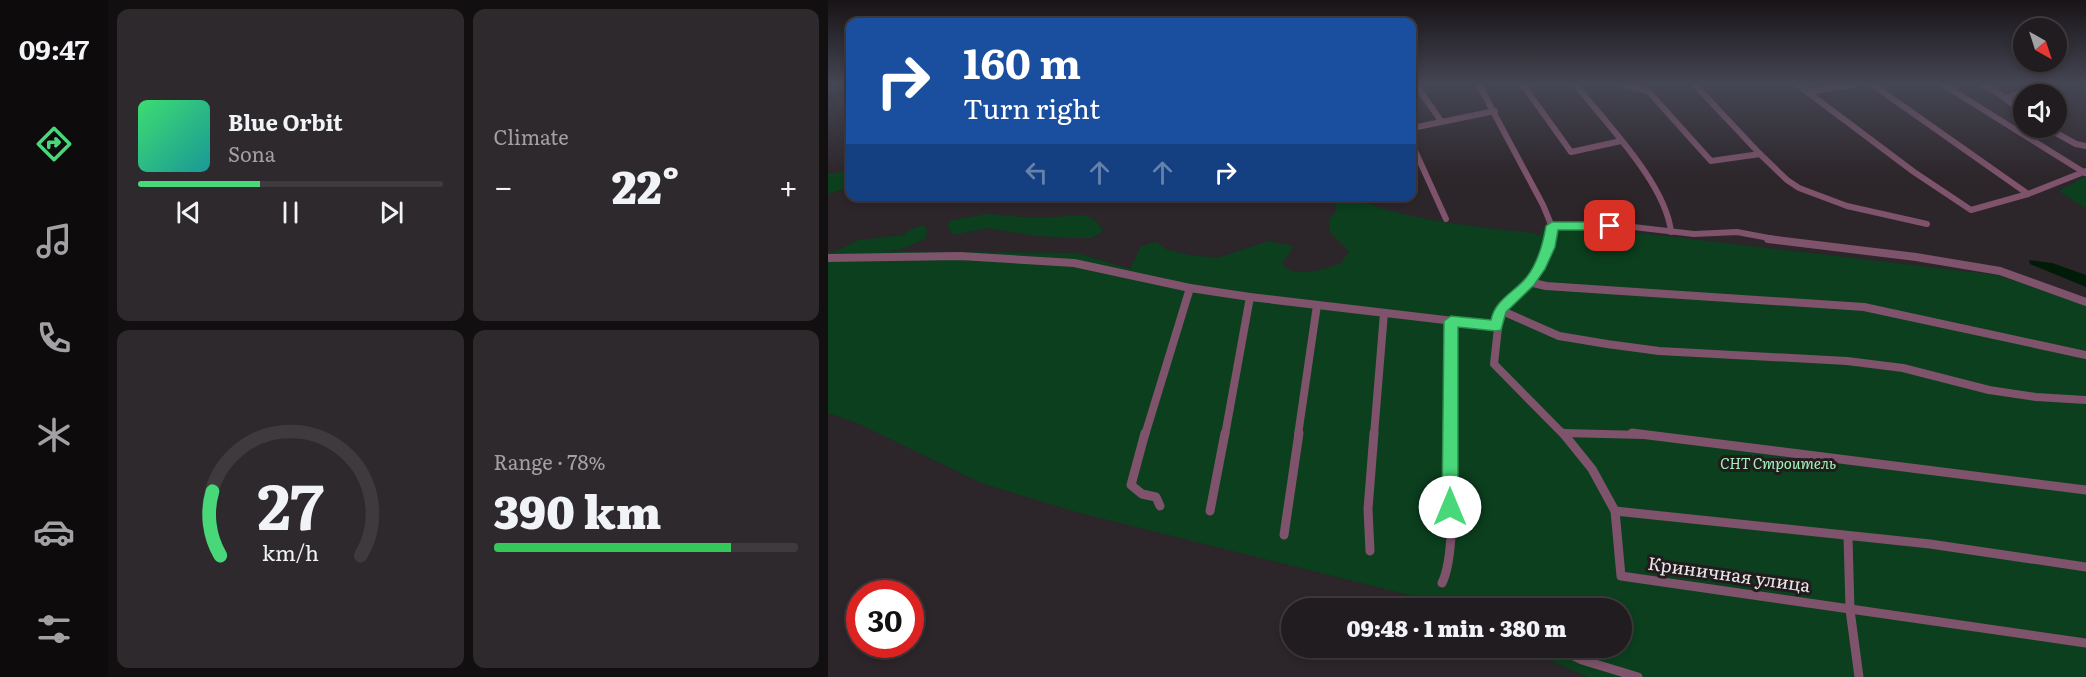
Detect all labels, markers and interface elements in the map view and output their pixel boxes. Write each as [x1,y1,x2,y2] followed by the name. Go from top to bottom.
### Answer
[2013,18,2067,72] north arrow
[2013,18,2067,138] map controls
[19,28,89,68] text: 09:47
[963,30,1081,92] text: 160 m
[864,42,942,120] icon: right
[2013,84,2067,138] button: sound
[963,87,1100,127] text: Turn right
[228,105,343,138] text: Blue Orbit
[494,121,569,151] text: Climate
[33,123,75,165] icon: directions
[228,138,276,168] text: Sona
[612,151,680,218] text: 22°
[1020,156,1053,189] icon: left
[1083,156,1116,189] icon: ahead
[1146,156,1179,189] icon: ahead
[1209,156,1242,189] icon: right
[494,160,513,209] text: −
[779,160,798,209] text: +
[172,196,205,229] icon: previous
[274,196,307,229] icon: pause
[375,196,408,229] icon: next
[1584,200,1635,251] pin
[1593,209,1626,242] icon: arrive
[33,220,75,262] icon: music
[33,317,75,359] icon: phone
[33,414,75,456] icon: climate
[494,446,606,476] text: Range · 78%
[1720,451,1836,474] park label: СНТ Строитель
[257,457,324,549] text: 27
[1418,475,1482,539] position arrow
[494,476,661,543] text: 390 km
[33,511,75,553] icon: car
[262,536,319,568] text: km/h
[1646,549,1813,598] street label: Криничная улица
[846,580,924,658] speed limit sign: 30
[33,608,75,650] icon: filters
[1346,611,1567,644] text: 09:48 · 1 min · 380 m

